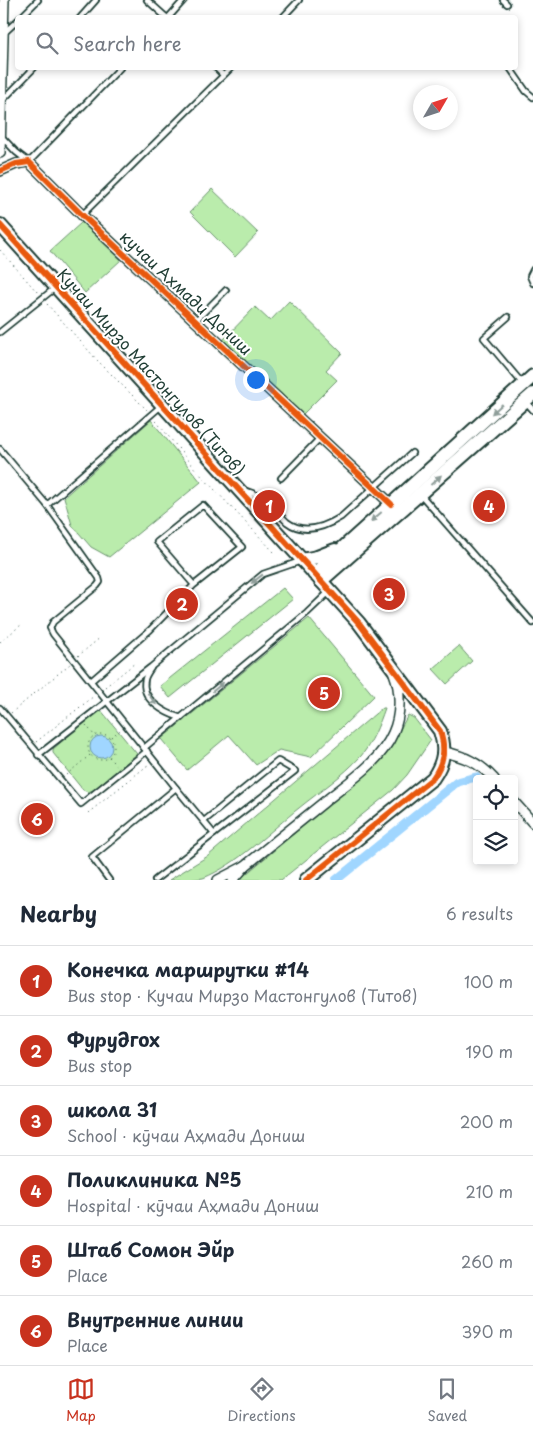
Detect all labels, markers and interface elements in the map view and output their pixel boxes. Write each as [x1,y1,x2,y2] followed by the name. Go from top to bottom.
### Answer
[15,15,518,70] search box
[33,29,61,57] icon: search
[73,29,182,57] text: Search here
[413,85,458,130] north arrow
[115,224,258,360] street label: кучаи Ахмади Дониш
[52,263,251,480] street label: Кучаи Мирзо Мастонгулов (Титов)
[243,367,269,393] your location
[490,403,503,414] one-way arrow
[430,474,442,486] one-way arrow
[253,487,285,525] pin: 1
[473,487,505,525] pin: 4
[370,511,382,522] one-way arrow
[251,573,264,584] one-way arrow
[373,575,405,613] pin: 3
[166,585,198,623] pin: 2
[308,674,340,712] pin: 5
[211,681,224,692] one-way arrow
[147,692,157,706] one-way arrow
[473,775,518,865] map controls
[473,775,518,820] button: locate
[21,800,53,838] pin: 6
[473,820,518,865] button: layers
[20,897,97,929] text: Nearby
[446,901,513,925] text: 6 results
[67,955,309,983] text: Конечка маршрутки #14
[32,969,40,993] text: 1
[464,969,513,993] text: 100 m
[67,983,417,1007] text: Bus stop · Кучаи Мирзо Мастонгулов (Титов)
[67,1025,160,1053] text: Фурудгох
[30,1039,42,1063] text: 2
[465,1039,513,1063] text: 190 m
[67,1053,132,1077] text: Bus stop
[67,1095,157,1123] text: школа 31
[31,1109,41,1133] text: 3
[460,1109,513,1133] text: 200 m
[67,1123,305,1147] text: School · кӯчаи Аҳмади Дониш
[67,1165,242,1193] text: Поликлиника №5
[31,1179,41,1203] text: 4
[465,1179,513,1203] text: 210 m
[67,1193,319,1217] text: Hospital · кӯчаи Аҳмади Дониш
[67,1235,235,1263] text: Штаб Сомон Эйр
[31,1249,41,1273] text: 5
[461,1249,513,1273] text: 260 m
[67,1263,108,1287] text: Place
[67,1305,244,1333] text: Внутренние линии
[30,1319,42,1343] text: 6
[462,1319,513,1343] text: 390 m
[67,1333,108,1357] text: Place
[66,1375,96,1426] tab: Map
[228,1375,296,1426] tab: Directions
[427,1375,467,1426] tab: Saved

